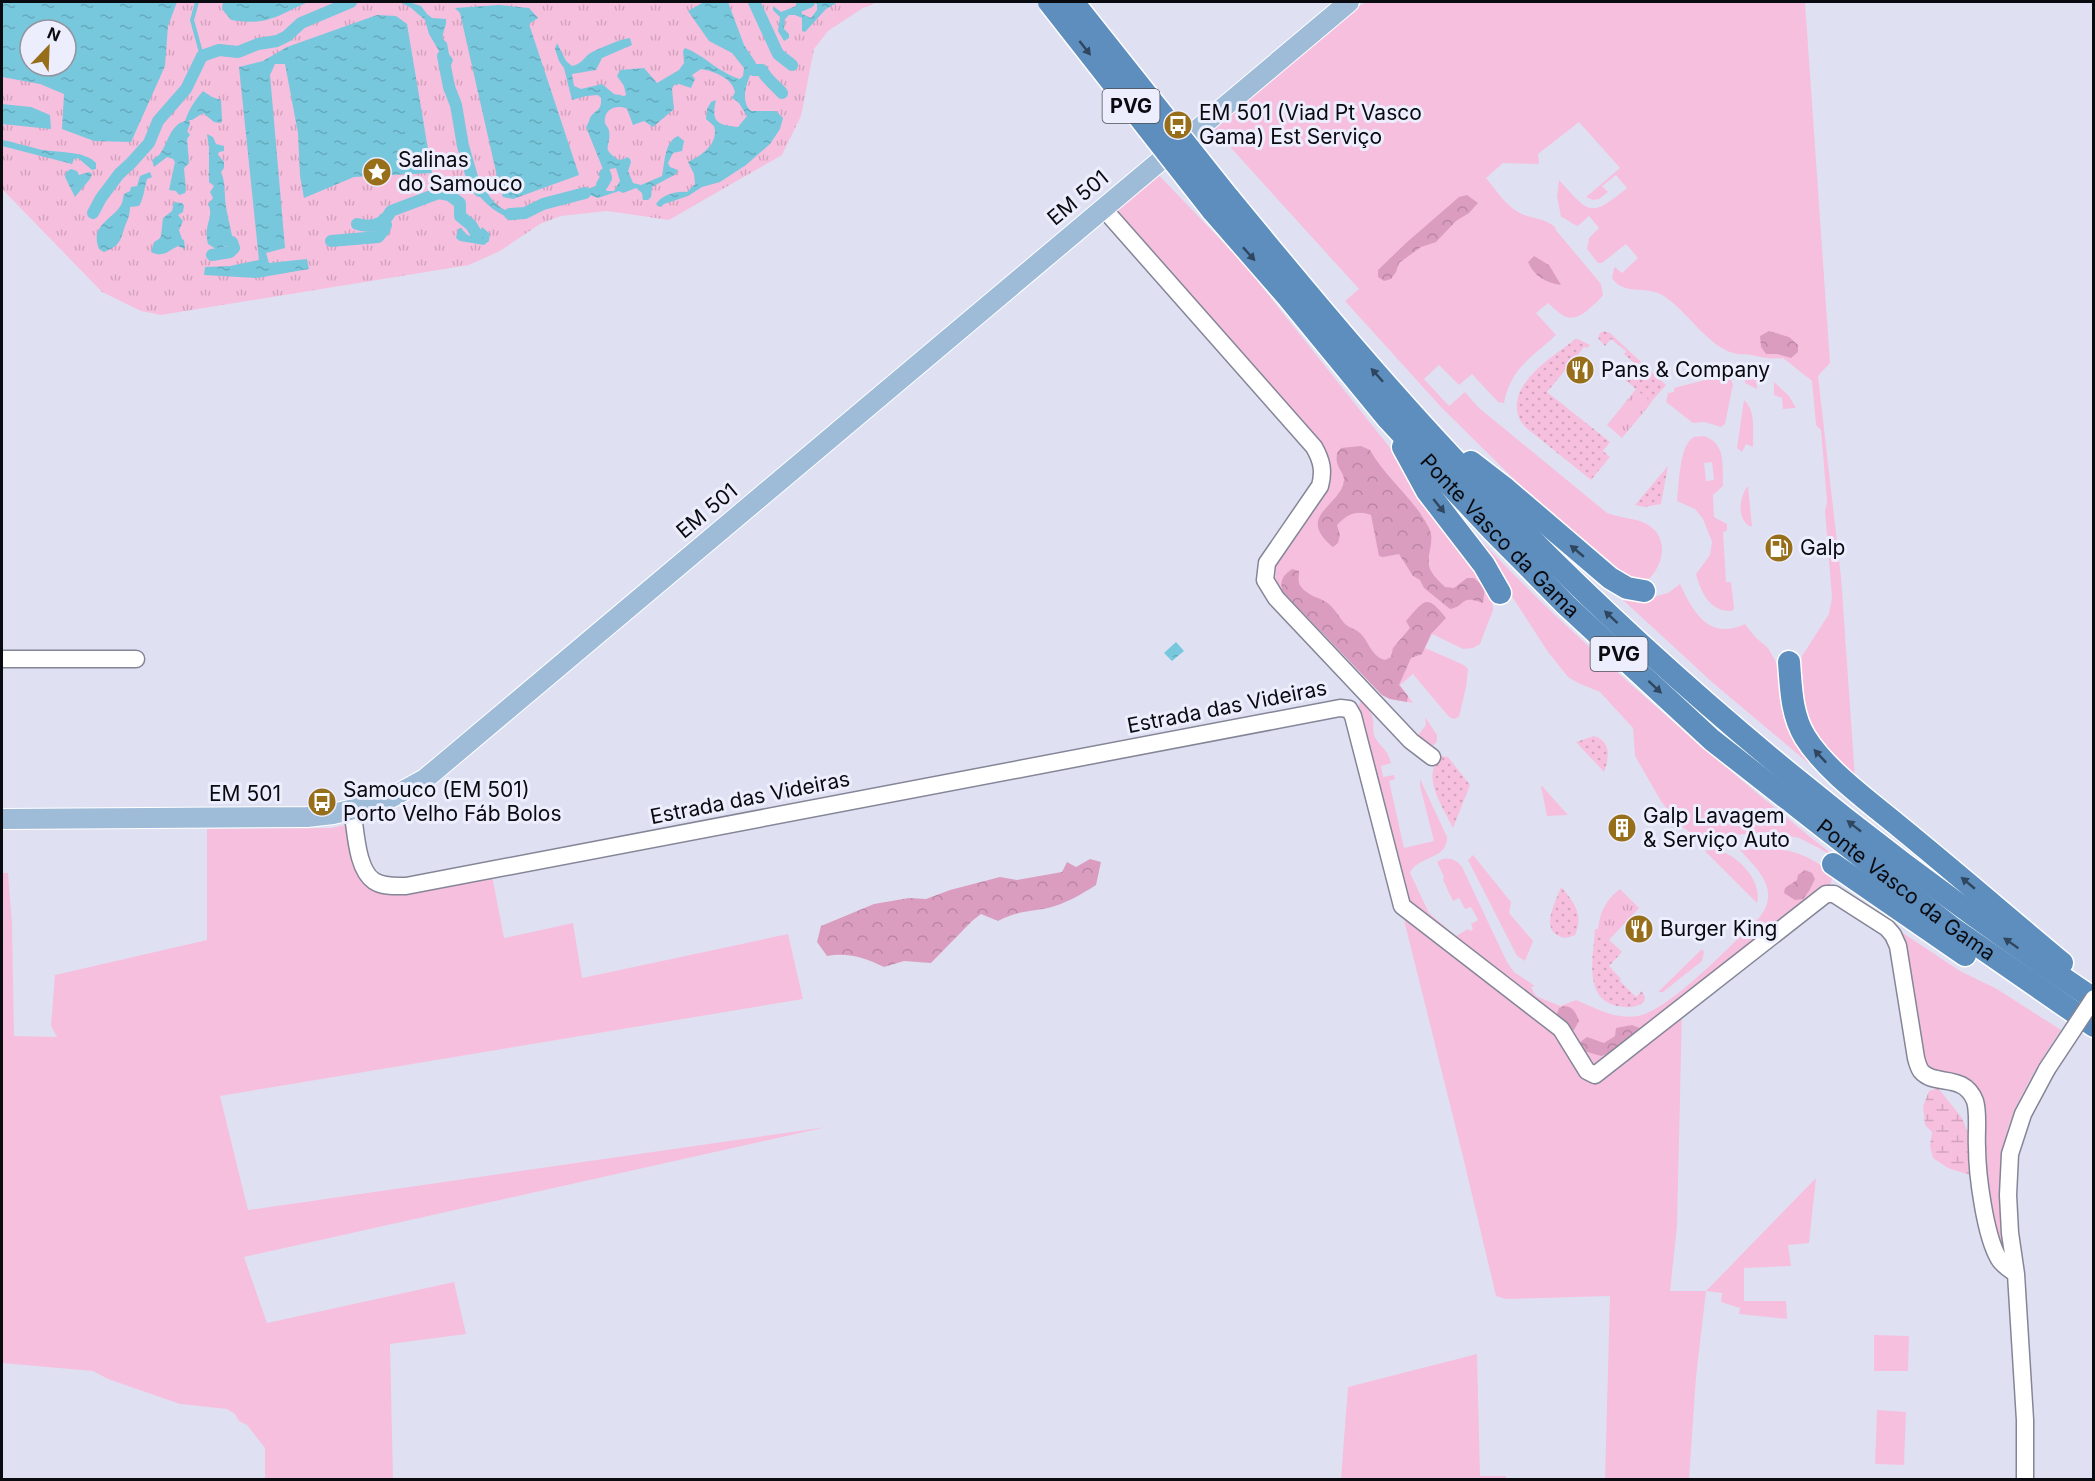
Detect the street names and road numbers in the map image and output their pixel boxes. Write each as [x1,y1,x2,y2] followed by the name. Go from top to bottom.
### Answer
[1102,89,1160,123] road number: PVG
[1042,165,1113,230] street label: EM 501
[1415,449,1585,623] street label: Ponte Vasco da Gama
[671,478,742,543] street label: EM 501
[1590,637,1648,671] road number: PVG
[1125,675,1329,738] street label: Estrada das Videiras
[648,766,852,829] street label: Estrada das Videiras
[209,781,281,806] street label: EM 501
[1812,814,2000,966] street label: Ponte Vasco da Gama

